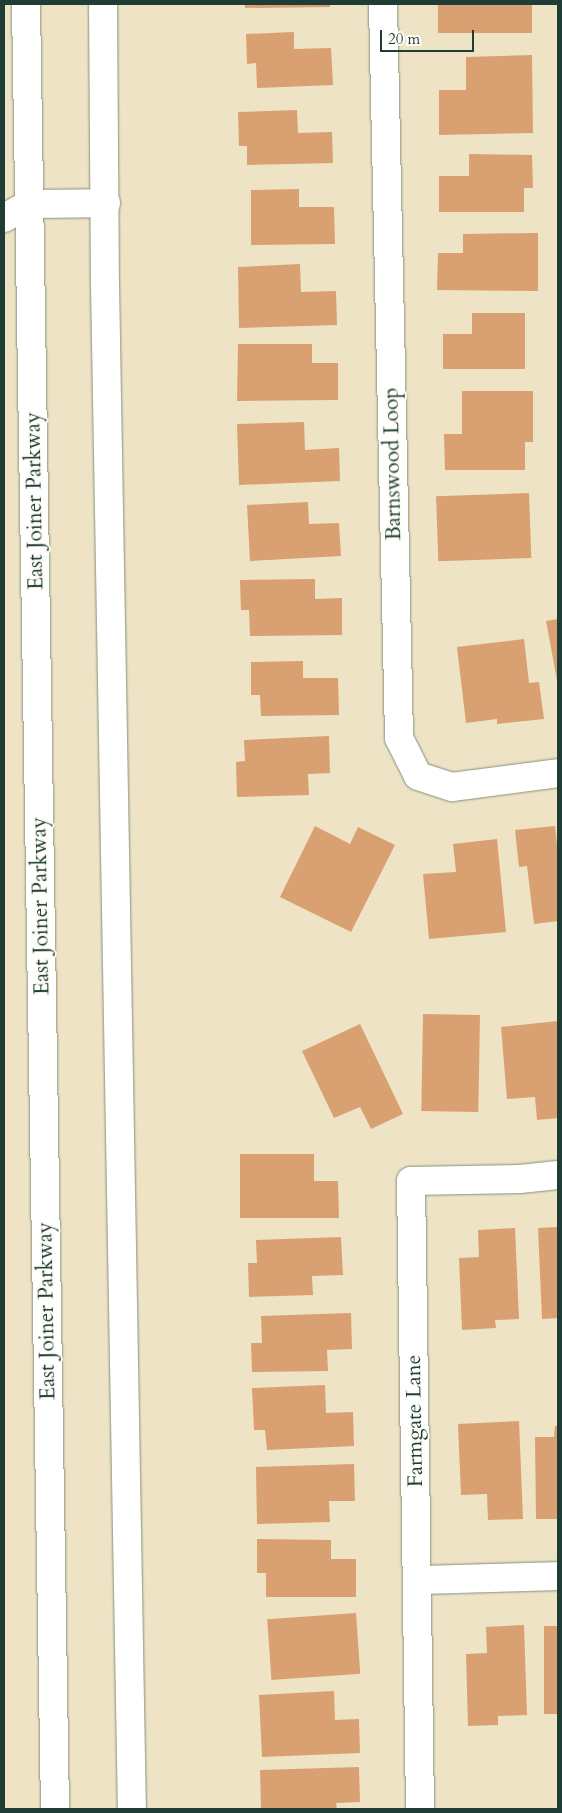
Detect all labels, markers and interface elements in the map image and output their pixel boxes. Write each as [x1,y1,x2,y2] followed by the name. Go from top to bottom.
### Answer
[382,20,476,52] scale bar
[388,29,420,49] text: 20 m
[379,387,407,541] street label: Barnswood Loop
[21,412,49,590] street label: East Joiner Parkway
[27,817,55,995] street label: East Joiner Parkway
[33,1222,61,1400] street label: East Joiner Parkway
[401,1355,429,1487] street label: Farmgate Lane

